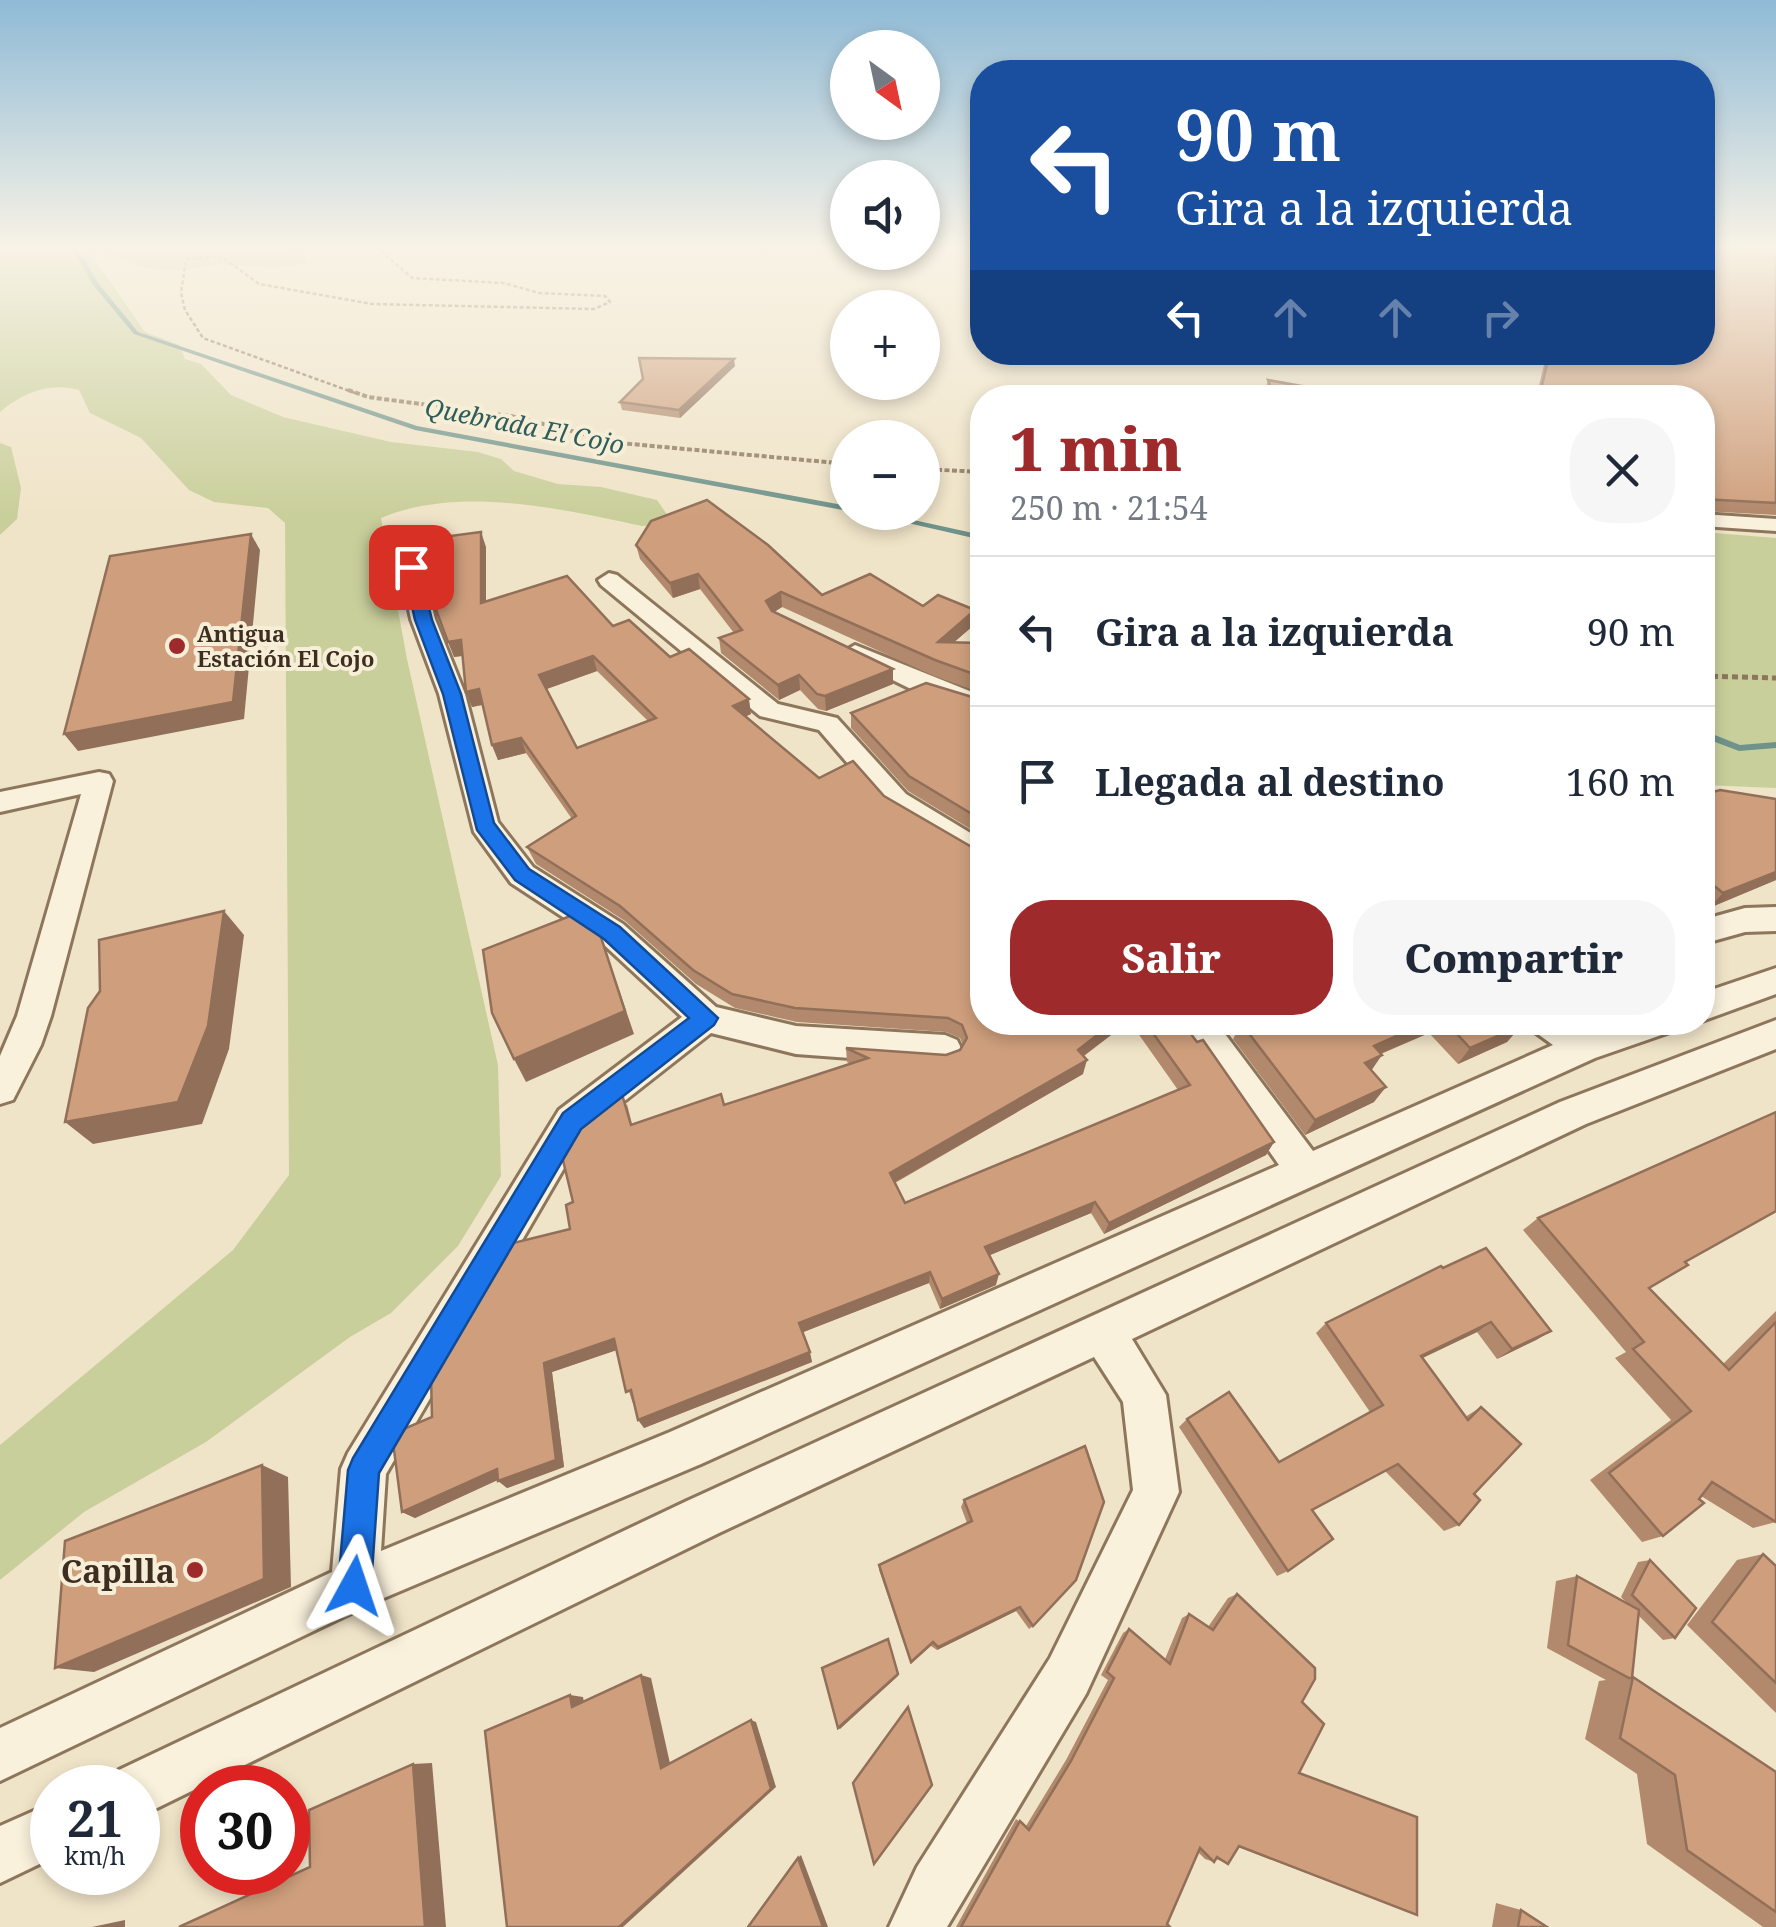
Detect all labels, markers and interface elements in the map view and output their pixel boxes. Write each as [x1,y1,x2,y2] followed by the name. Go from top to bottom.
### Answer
[830,30,940,140] north arrow
[830,30,940,530] map controls
[1175,86,1341,182] text: 90 m
[1010,100,1140,230] icon: left
[830,160,940,270] button: sound
[1175,177,1573,238] text: Gira a la izquierda
[830,290,940,400] button: +
[1158,290,1213,345] icon: left
[1263,290,1318,345] icon: ahead
[1368,290,1423,345] icon: ahead
[1473,290,1528,345] icon: right
[422,389,628,461] water label: Quebrada El Cojo
[1010,407,1182,489] text: 1 min
[1570,418,1675,523] button: close
[830,420,940,530] button: −
[1010,486,1208,529] text: 250 m · 21:54
[369,525,454,610] pin
[384,540,439,595] icon: arrive
[1010,604,1065,659] icon: left
[1095,605,1454,657] text: Gira a la izquierda
[1587,605,1675,657] text: 90 m
[197,618,374,673] place label: Antigua Estación El Cojo
[166,635,188,657] marker: Antigua Estación El Cojo
[1010,754,1065,809] icon: arrive
[1095,755,1445,807] text: Llegada al destino
[1565,755,1675,807] text: 160 m
[1010,900,1333,1015] button: Salir
[1353,900,1675,1015] button: Compartir
[302,1534,406,1638] position arrow
[61,1549,175,1592] place label: Capilla
[184,1559,206,1581] marker: Capilla
[180,1765,310,1895] speed limit sign: 30
[67,1784,123,1852] text: 21
[64,1838,126,1872] text: km/h

